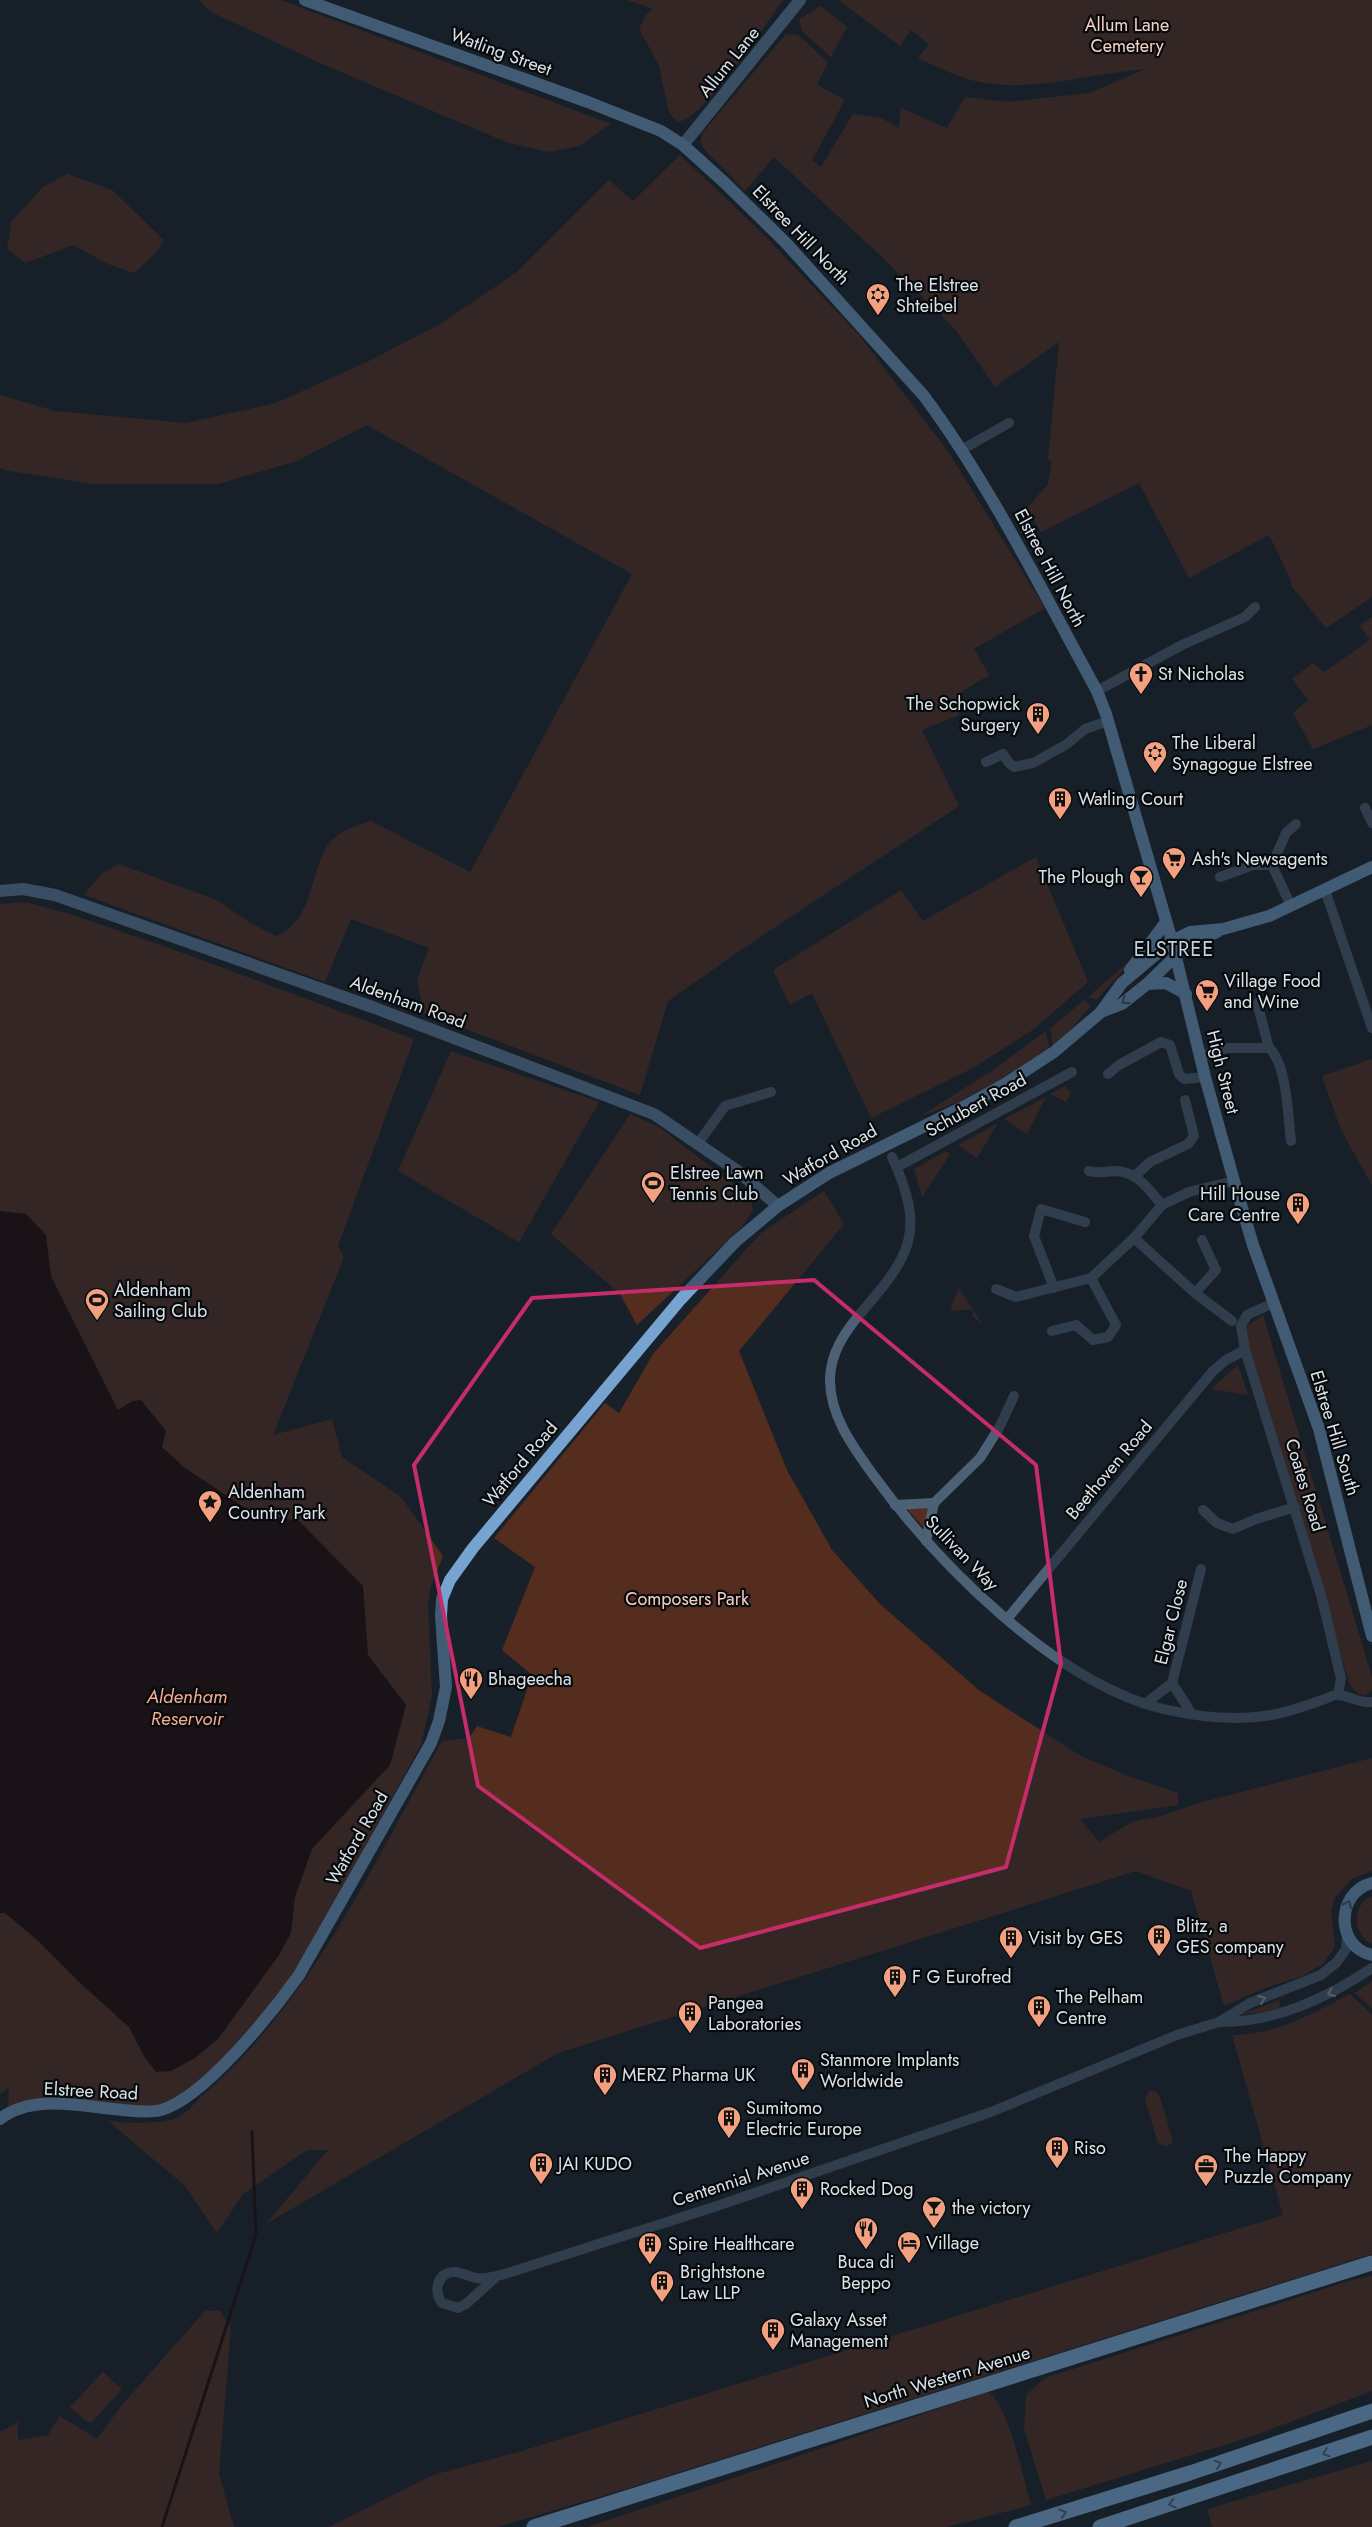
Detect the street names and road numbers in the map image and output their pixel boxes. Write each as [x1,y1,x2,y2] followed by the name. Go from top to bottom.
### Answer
[692,21,766,103] street label: Allum Lane
[447,22,556,83] street label: Watling Street
[746,179,856,291] street label: Elstree Hill North
[1008,504,1092,632] street label: Elstree Hill North
[347,969,469,1035] street label: Aldenham Road
[1200,1027,1246,1117] street label: High Street
[921,1067,1031,1143] street label: Schubert Road
[778,1118,882,1192] street label: Watford Road
[1304,1367,1366,1499] street label: Elstree Hill South
[1060,1415,1158,1525] street label: Beethoven Road
[476,1416,564,1512] street label: Watford Road
[1279,1435,1331,1535] street label: Coates Road
[919,1509,1005,1597] street label: Sullivan Way
[1148,1576,1194,1668] street label: Elgar Close
[320,1786,394,1890] street label: Watford Road
[43,2076,139,2106] street label: Elstree Road
[669,2145,813,2213] street label: Centennial Avenue
[861,2339,1033,2415] street label: North Western Avenue

